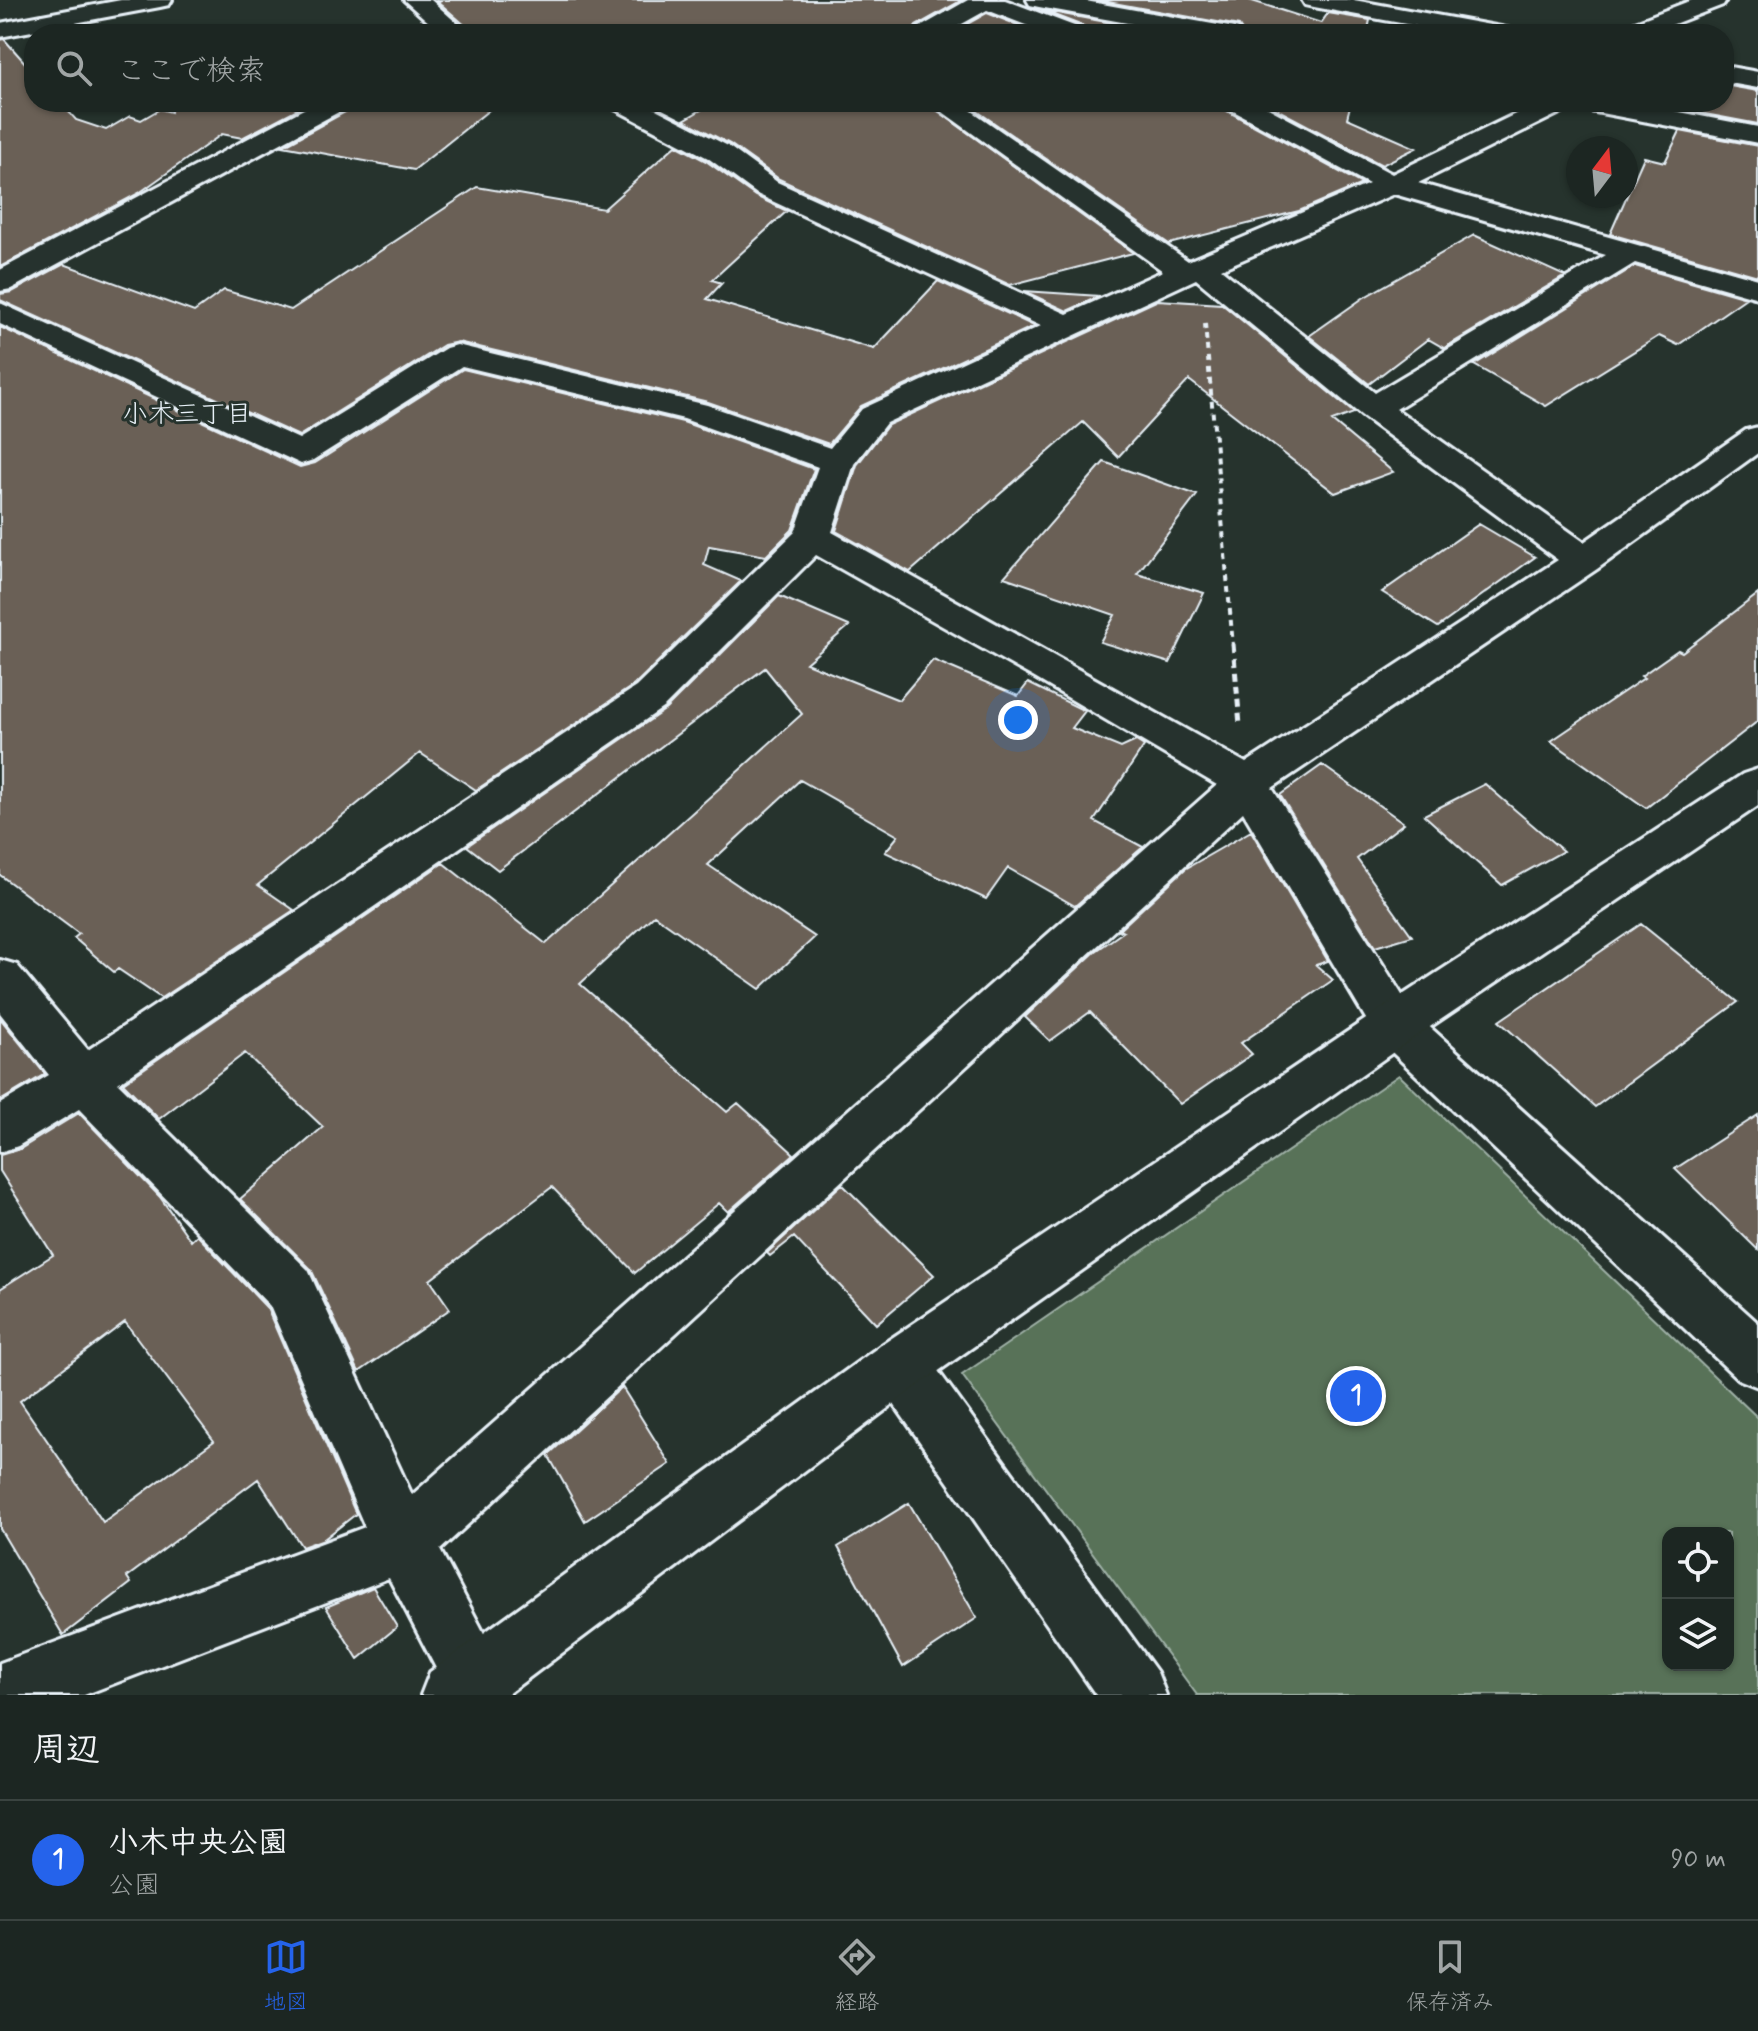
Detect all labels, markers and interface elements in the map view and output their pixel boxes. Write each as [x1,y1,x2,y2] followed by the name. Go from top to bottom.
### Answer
[24,24,1734,112] search box
[52,46,96,90] icon: search
[116,52,266,91] text: ここで検索
[1566,136,1638,208] north arrow
[122,398,252,432] district label: 小木三丁目
[998,700,1038,740] your location
[1330,1366,1382,1426] pin: 1
[1662,1527,1734,1671] map controls
[1662,1527,1734,1599] button: locate
[1662,1599,1734,1671] button: layers
[32,1728,100,1773] text: 周辺
[108,1824,288,1863] text: 小木中央公園
[52,1843,64,1877] text: 1
[1671,1843,1726,1877] text: 90 m
[108,1869,160,1903] text: 公園
[264,1935,308,2017] tab: 地図
[835,1935,879,2017] tab: 経路
[1406,1935,1494,2017] tab: 保存済み

